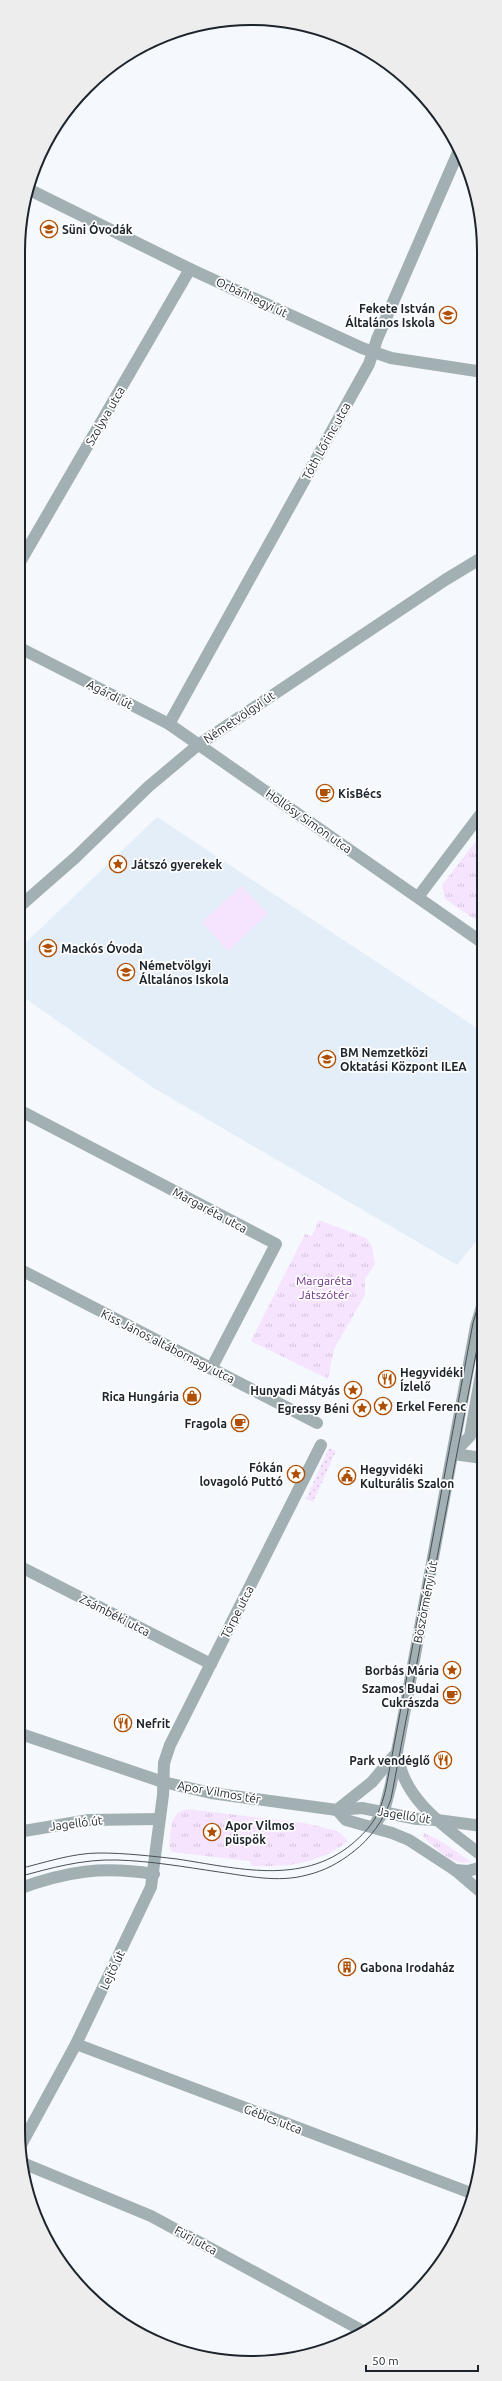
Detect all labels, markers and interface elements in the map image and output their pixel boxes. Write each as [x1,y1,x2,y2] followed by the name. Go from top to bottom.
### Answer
[39,219,59,239] school or university icon: Süni Óvodák
[62,221,133,236] place label: Süni Óvodák
[214,275,290,319] street label: Orbánhegyi út
[345,302,435,329] place label: Fekete István Általános Iskola
[438,305,458,325] school or university icon: Fekete István Általános Iskola
[83,384,127,448] street label: Szolyva utca
[299,400,353,482] street label: Tóth Lőrinc utca
[85,677,135,711] street label: Agárdi út
[201,688,277,746] street label: Németvölgyi út
[315,783,335,803] cafe icon: KisBécs
[264,786,354,856] street label: Hollósy Simon utca
[338,787,382,800] place label: KisBécs
[108,854,128,874] place icon: Játszó gyerekek
[131,858,222,871] place label: Játszó gyerekek
[38,938,58,958] school or university icon: Mackós Óvoda
[61,940,143,955] place label: Mackós Óvoda
[139,959,229,986] place label: Németvölgyi Általános Iskola
[116,962,136,982] school or university icon: Németvölgyi Általános Iskola
[340,1046,467,1073] place label: BM Nemzetközi Oktatási Központ ILEA
[317,1049,337,1069] school or university icon: BM Nemzetközi Oktatási Központ ILEA
[171,1185,249,1235] street label: Margaréta utca
[296,1274,352,1301] park label: Margaréta Játszótér
[99,1307,237,1385] street label: Kiss János altábornagy utca
[400,1366,463,1393] place label: Hegyvidéki Ízlelő
[377,1369,397,1389] restaurant icon: Hegyvidéki Ízlelő
[343,1380,363,1400] place icon: Hunyadi Mátyás
[250,1384,340,1397] place label: Hunyadi Mátyás
[182,1386,202,1406] shop icon: Rica Hungária
[102,1390,179,1403] place label: Rica Hungária
[373,1396,393,1416] place icon: Erkel Ferenc
[352,1398,372,1418] place icon: Egressy Béni
[396,1400,466,1413] place label: Erkel Ferenc
[277,1402,349,1415] place label: Egressy Béni
[230,1413,250,1433] cafe icon: Fragola
[185,1417,227,1430] place label: Fragola
[199,1461,283,1488] place label: Fókán lovagoló Puttó
[360,1463,454,1490] place label: Hegyvidéki Kulturális Szalon
[286,1464,306,1484] place icon: Fókán lovagoló Puttó
[337,1466,357,1486] public building icon: Hegyvidéki Kulturális Szalon
[411,1559,439,1644] street label: Böszörményi út
[218,1584,256,1640] street label: Törpe utca
[78,1592,152,1638] street label: Zsámbéki utca
[442,1660,462,1680] place icon: Borbás Mária
[365,1664,439,1677] place label: Borbás Mária
[362,1682,439,1709] place label: Szamos Budai Cukrászda
[442,1685,462,1705] cafe icon: Szamos Budai Cukrászda
[113,1713,133,1733] restaurant icon: Nefrit
[136,1717,170,1730] place label: Nefrit
[433,1750,453,1770] restaurant icon: Park vendéglő
[349,1754,430,1767] place label: Park vendéglő
[176,1778,262,1806] street label: Apor Vilmos tér
[377,1804,432,1826] street label: Jagelló út
[49,1813,103,1833] street label: Jagelló út
[225,1819,295,1846] place label: Apor Vilmos püspök
[202,1822,222,1842] place icon: Apor Vilmos püspök
[97,1948,127,1992] street label: Lejtő út
[337,1957,357,1977] building icon: Gabona Irodaház
[360,1961,455,1974] place label: Gabona Irodaház
[242,2102,304,2136] street label: Gébics utca
[173,2223,219,2257] street label: Fürj utca
[366,2347,478,2373] scale bar
[372,2354,399,2367] text: 50 m

